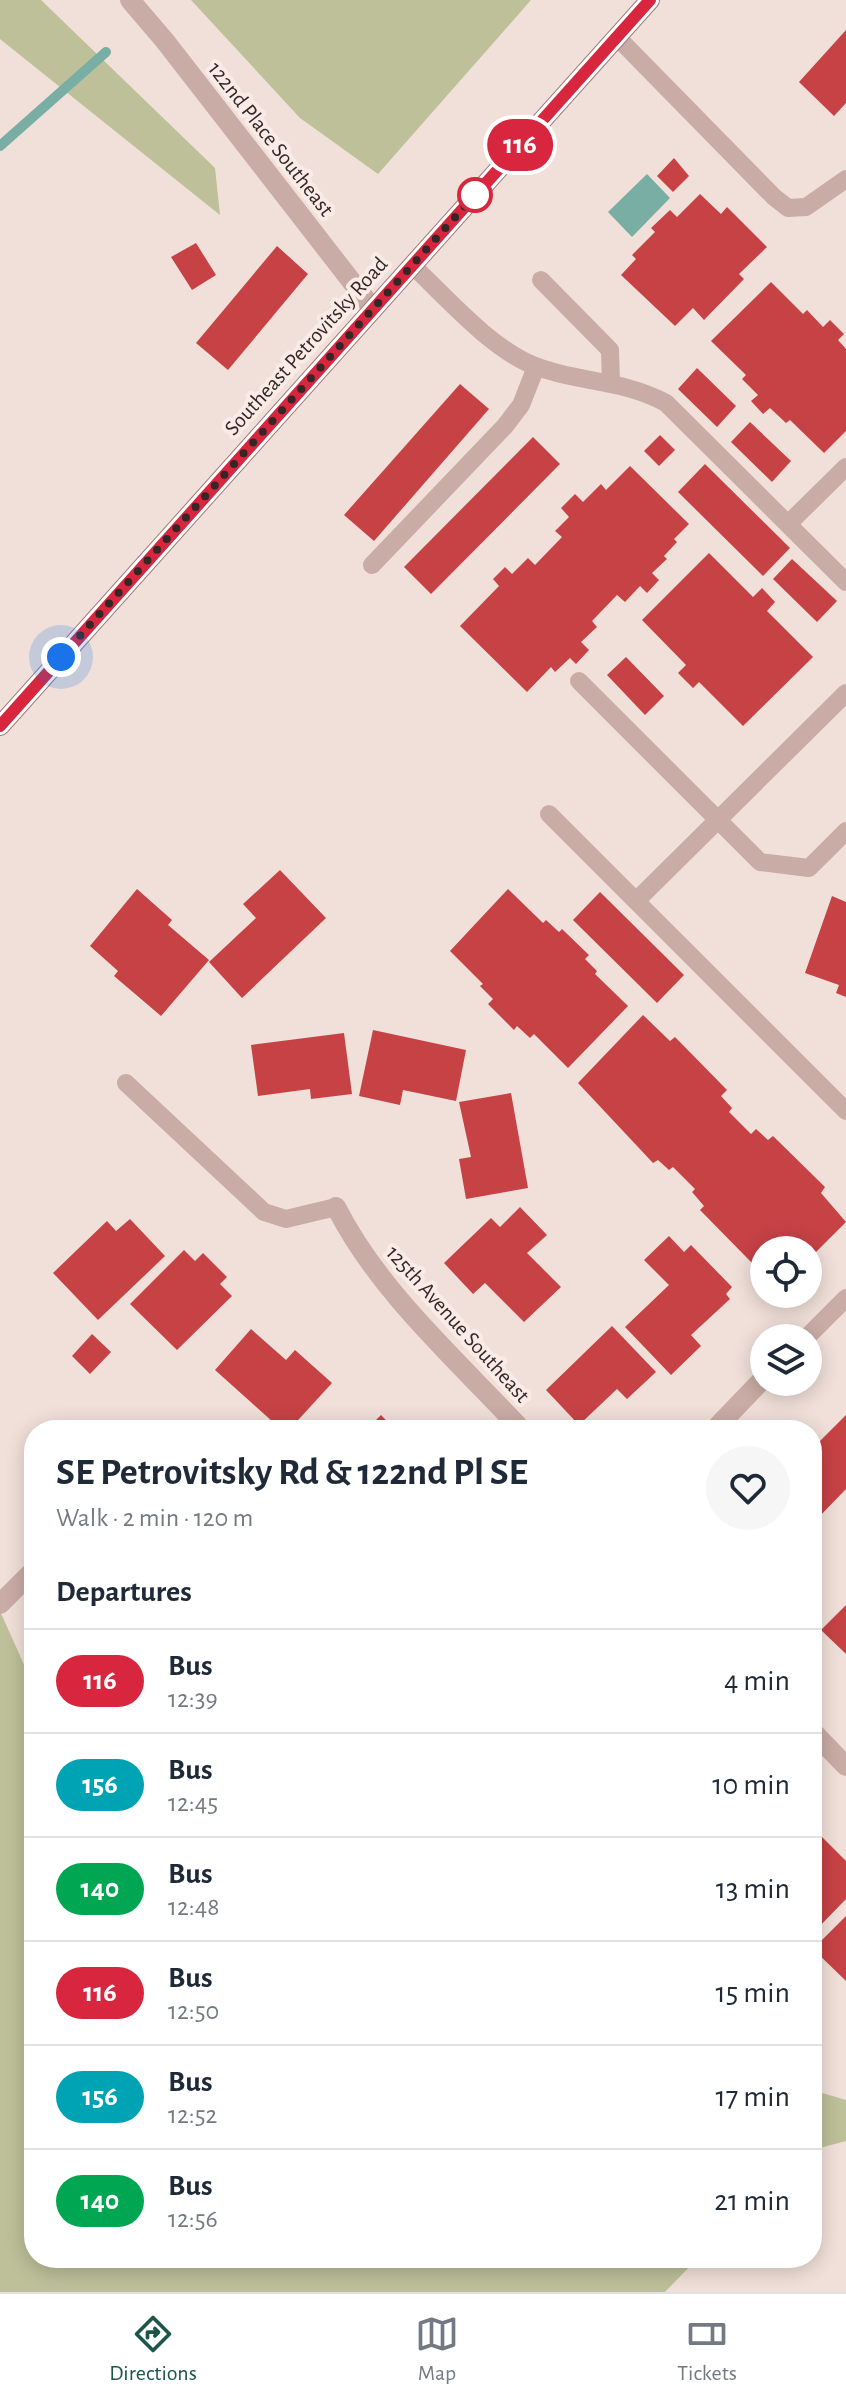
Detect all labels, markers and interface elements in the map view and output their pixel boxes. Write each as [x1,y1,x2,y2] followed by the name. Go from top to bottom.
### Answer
[204,58,338,220] street label: 122nd Place Southeast
[474,119,566,171] line badge: 116
[503,131,537,159] text: 116
[458,178,492,212] unlabelled marker
[220,253,392,439] street label: Southeast Petrovitsky Road
[41,637,81,677] your location
[750,1236,822,1396] map controls
[750,1236,822,1308] button: locate
[382,1241,534,1407] street label: 125th Avenue Southeast
[750,1324,822,1396] button: layers
[706,1446,790,1530] button: heart
[56,1454,528,1492] text: SE Petrovitsky Rd & 122nd Pl SE
[56,1505,253,1531] text: Walk · 2 min · 120 m
[56,1577,192,1607] text: Departures
[168,1651,213,1681] text: Bus
[724,1666,790,1696] text: 4 min
[83,1667,117,1695] text: 116
[168,1686,218,1712] text: 12:39
[168,1755,213,1785] text: Bus
[712,1770,790,1800] text: 10 min
[82,1771,118,1799] text: 156
[168,1790,218,1816] text: 12:45
[168,1859,213,1889] text: Bus
[716,1874,790,1904] text: 13 min
[81,1875,119,1903] text: 140
[168,1894,220,1920] text: 12:48
[168,1963,213,1993] text: Bus
[715,1978,790,2008] text: 15 min
[83,1979,117,2007] text: 116
[168,1998,219,2024] text: 12:50
[168,2067,213,2097] text: Bus
[715,2082,790,2112] text: 17 min
[82,2083,118,2111] text: 156
[168,2102,217,2128] text: 12:52
[168,2171,213,2201] text: Bus
[714,2186,790,2216] text: 21 min
[81,2187,119,2215] text: 140
[168,2206,218,2232] text: 12:56
[109,2312,197,2386] tab: Directions
[415,2312,459,2386] tab: Map
[677,2312,737,2386] tab: Tickets

